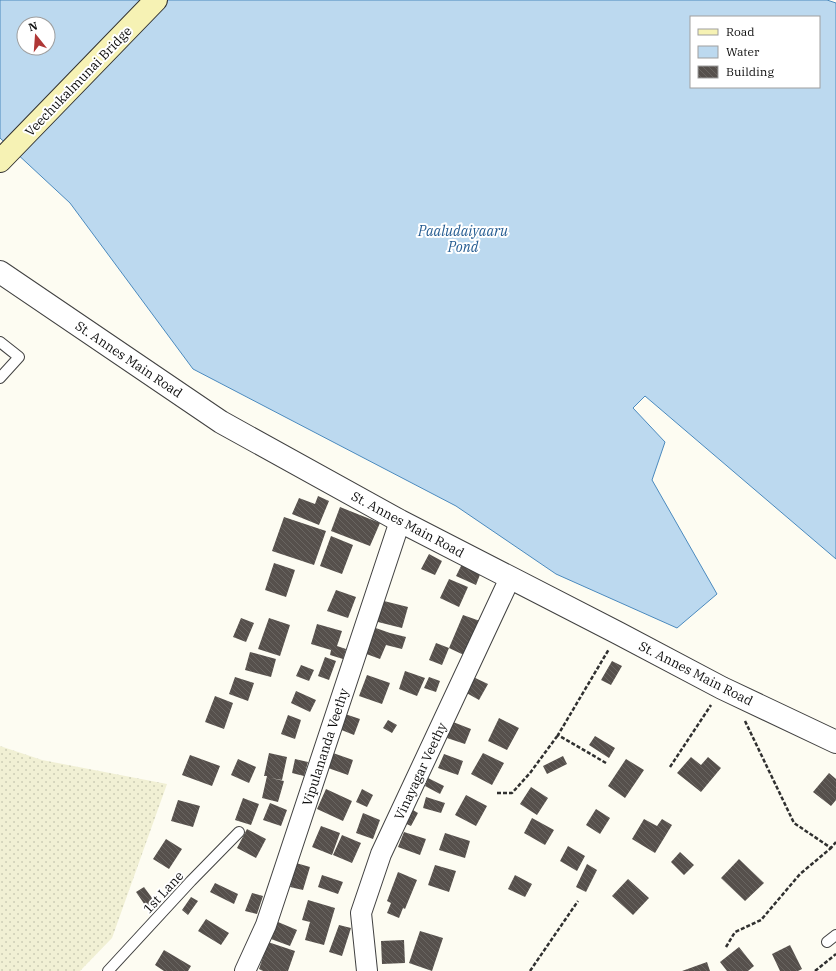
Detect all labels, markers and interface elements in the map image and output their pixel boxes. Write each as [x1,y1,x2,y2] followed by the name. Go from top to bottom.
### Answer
[16,16,56,56] north arrow
[690,16,820,88] legend
[27,18,40,34] text: N
[21,23,135,140] street label: Veechukalmunai Bridge
[726,24,755,39] text: Road
[726,44,760,59] text: Water
[726,64,774,79] text: Building
[417,222,508,256] water label: Paaludaiyaaru Pond
[72,317,186,402] street label: St. Annes Main Road
[348,487,467,561] street label: St. Annes Main Road
[636,637,756,710] street label: St. Annes Main Road
[298,686,353,808] street label: Vipulananda Veethy
[390,720,451,823] street label: Vinayagar Veethy
[139,868,187,917] street label: 1st Lane

